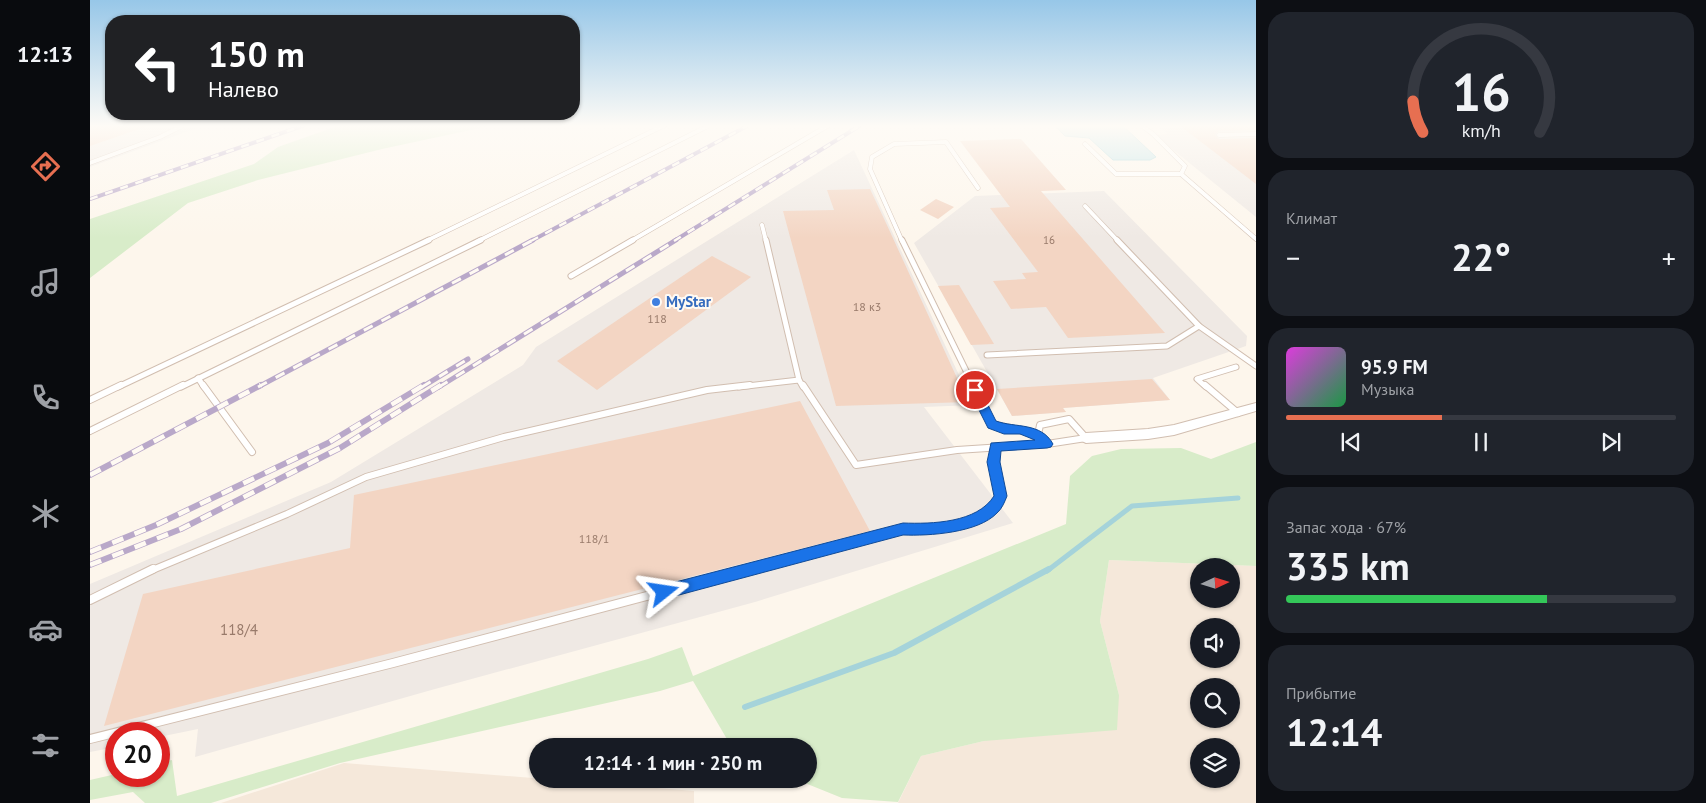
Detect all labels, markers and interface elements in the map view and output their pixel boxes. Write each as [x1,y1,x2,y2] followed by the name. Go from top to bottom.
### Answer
[208,31,305,77] text: 150 m
[125,35,190,100] icon: left
[17,40,73,68] text: 12:13
[1452,58,1510,125] text: 16
[208,75,279,103] text: Налево
[1461,119,1501,142] text: km/h
[28,149,63,184] icon: directions
[1286,208,1337,228] text: Климат
[1451,232,1511,281] text: 22°
[1043,233,1055,247] house number: 16
[1286,239,1300,276] text: −
[1662,239,1676,276] text: +
[28,265,63,300] icon: music
[666,292,712,311] place label: MyStar
[650,296,662,308] marker: MyStar
[853,299,881,314] house number: 18 к3
[647,311,667,326] house number: 118
[1361,355,1428,379] text: 95.9 FM
[954,369,996,411] pin
[961,376,989,404] icon: arrive
[1361,379,1414,399] text: Музыка
[28,380,63,415] icon: phone
[1337,428,1365,456] icon: previous
[1467,428,1495,456] icon: pause
[1597,428,1625,456] icon: next
[28,496,63,531] icon: climate
[1286,517,1406,537] text: Запас хода · 67%
[579,531,609,546] house number: 118/1
[1286,541,1410,590] text: 335 km
[1190,558,1240,608] north arrow
[1190,558,1240,788] map controls
[637,565,689,617] position arrow
[28,612,63,647] icon: car
[1190,618,1240,668] button: sound
[220,620,258,639] house number: 118/4
[1190,678,1240,728] button: search
[1286,683,1356,703] text: Прибытие
[1286,707,1382,756] text: 12:14
[105,722,170,787] speed limit sign: 20
[28,728,63,763] icon: filters
[1190,738,1240,788] button: layers
[584,751,762,775] text: 12:14 · 1 мин · 250 m

